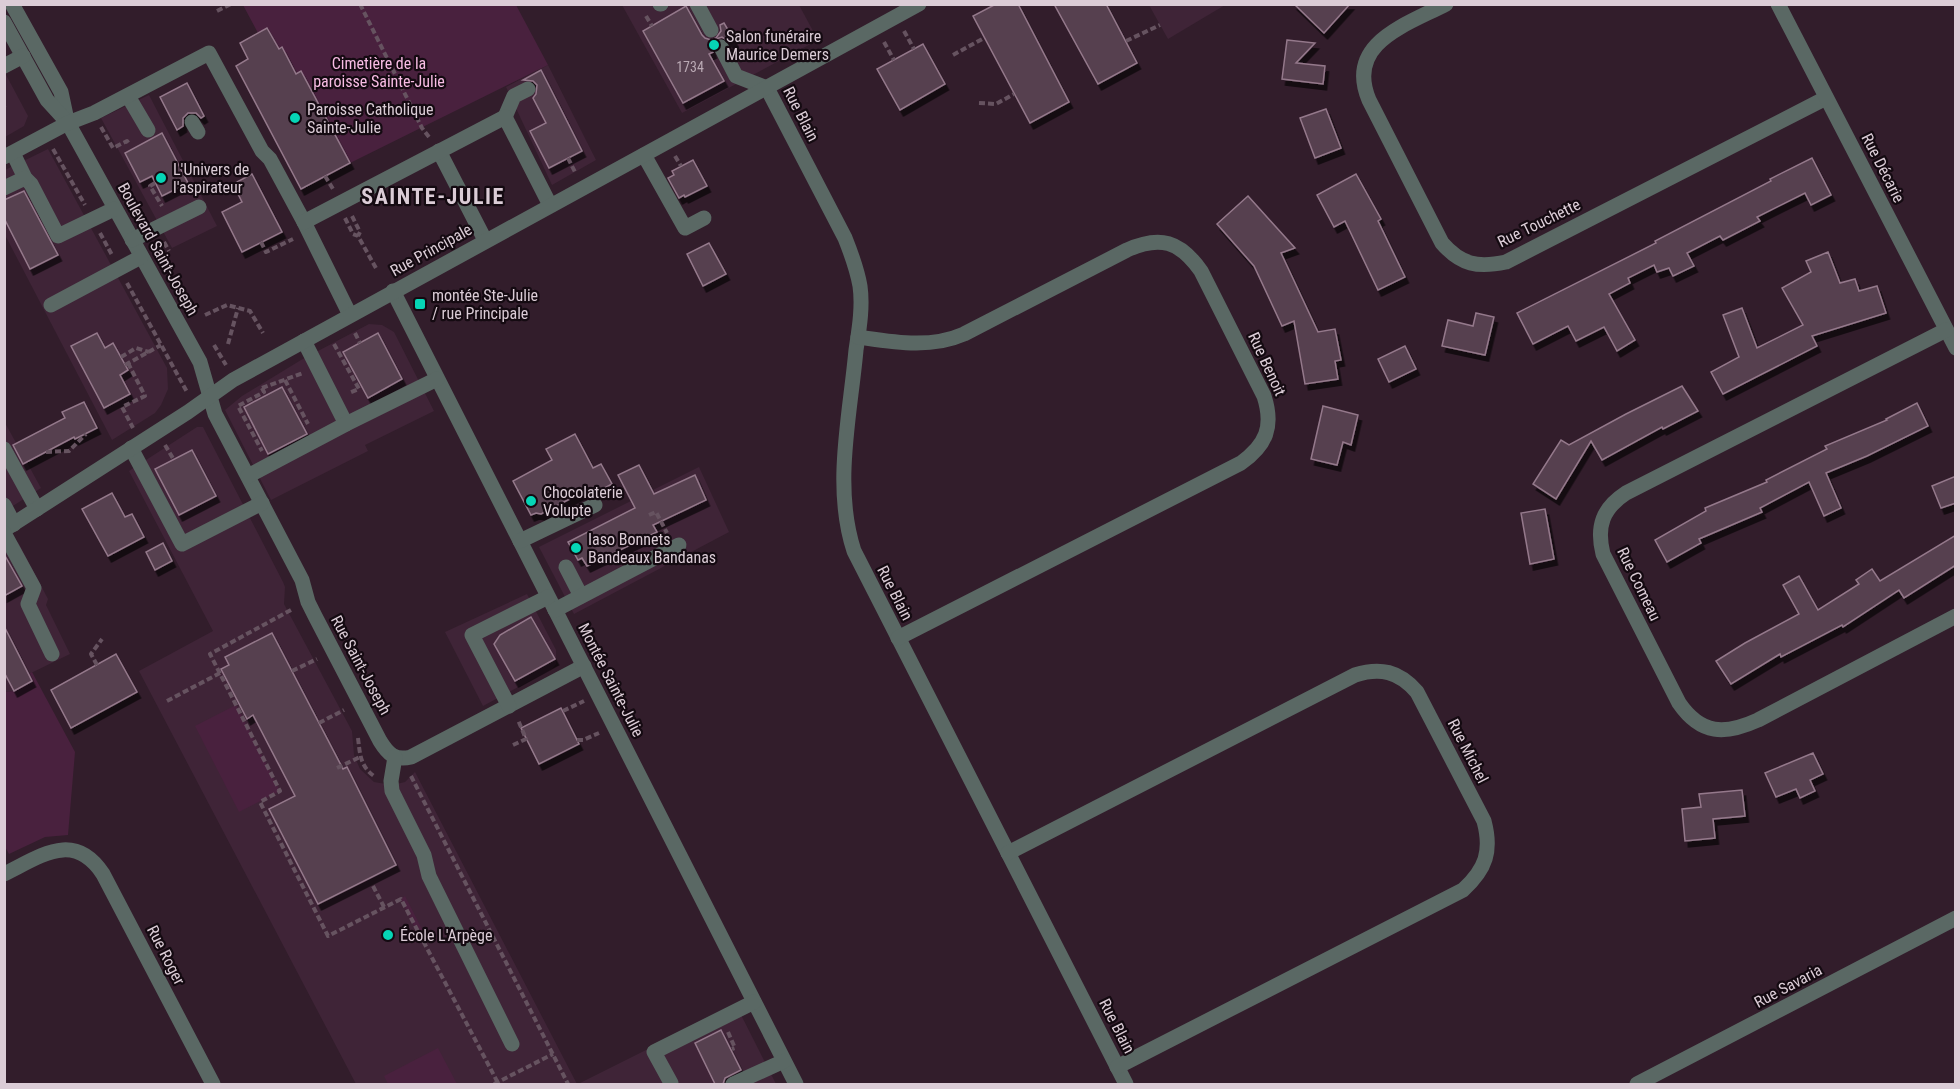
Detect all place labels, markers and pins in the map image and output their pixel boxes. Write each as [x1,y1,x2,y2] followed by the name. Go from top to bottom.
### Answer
[726,27,829,64] place label: Salon funéraire Maurice Demers
[707,38,721,52] marker: Salon funéraire Maurice Demers
[307,100,433,137] place label: Paroisse Catholique Sainte-Julie
[288,111,302,125] marker: Paroisse Catholique Sainte-Julie
[173,160,249,197] place label: L'Univers de l'aspirateur
[154,171,168,185] marker: L'Univers de l'aspirateur
[432,286,538,323] place label: montée Ste-Julie / rue Principale
[413,297,427,311] marker: montée Ste-Julie / rue Principale
[543,483,623,520] place label: Chocolaterie Volupte
[524,494,538,508] marker: Chocolaterie Volupte
[588,530,716,567] place label: Iaso Bonnets Bandeaux Bandanas
[569,541,583,555] marker: Iaso Bonnets Bandeaux Bandanas
[400,926,492,945] place label: École L'Arpège
[381,928,395,942] marker: École L'Arpège

